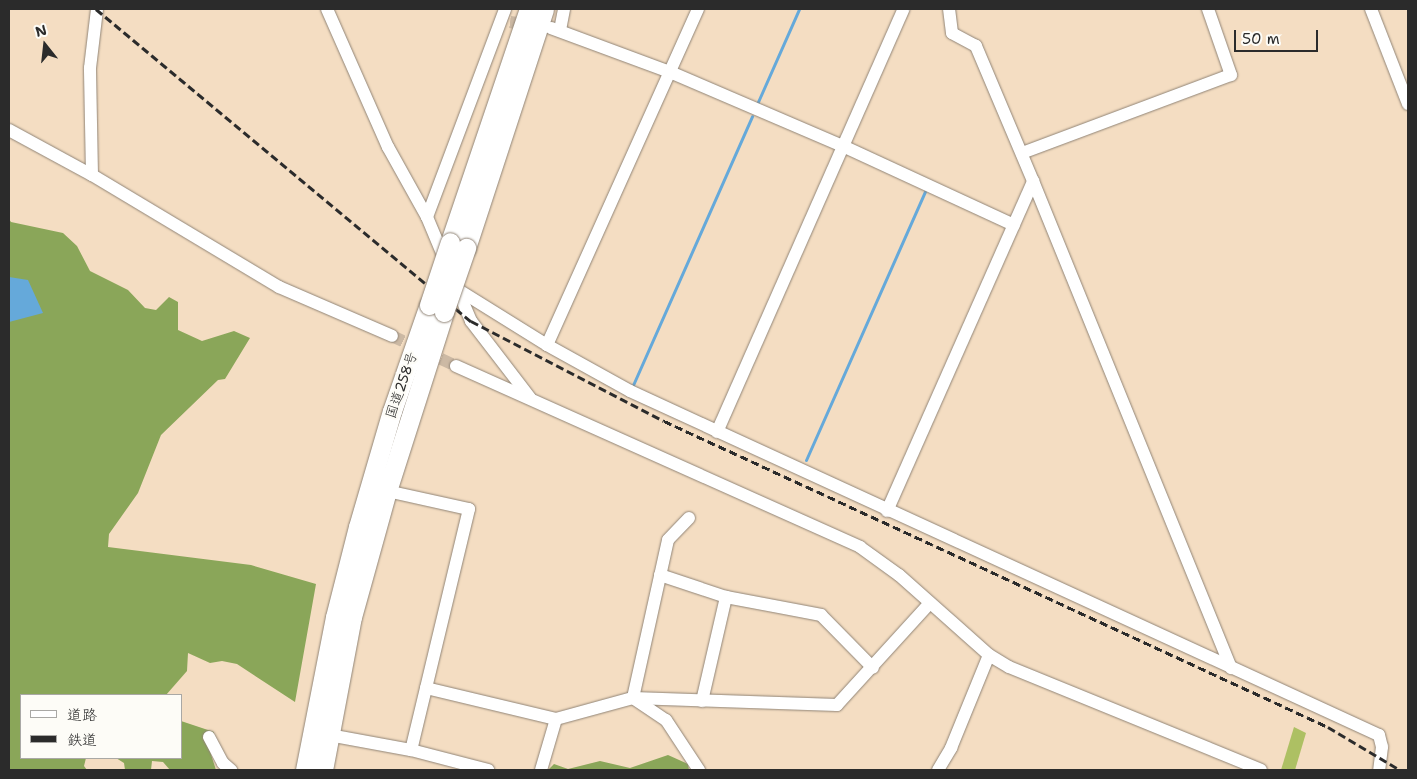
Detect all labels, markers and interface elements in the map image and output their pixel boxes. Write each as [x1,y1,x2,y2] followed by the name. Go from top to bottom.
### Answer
[20,20,70,70] north arrow
[33,20,49,41] text: N
[1237,20,1321,52] scale bar
[1242,29,1280,49] text: 50 m
[382,349,420,421] street label: 国道258号
[20,694,182,759] legend
[67,705,97,725] text: 道路
[67,730,97,750] text: 鉄道

